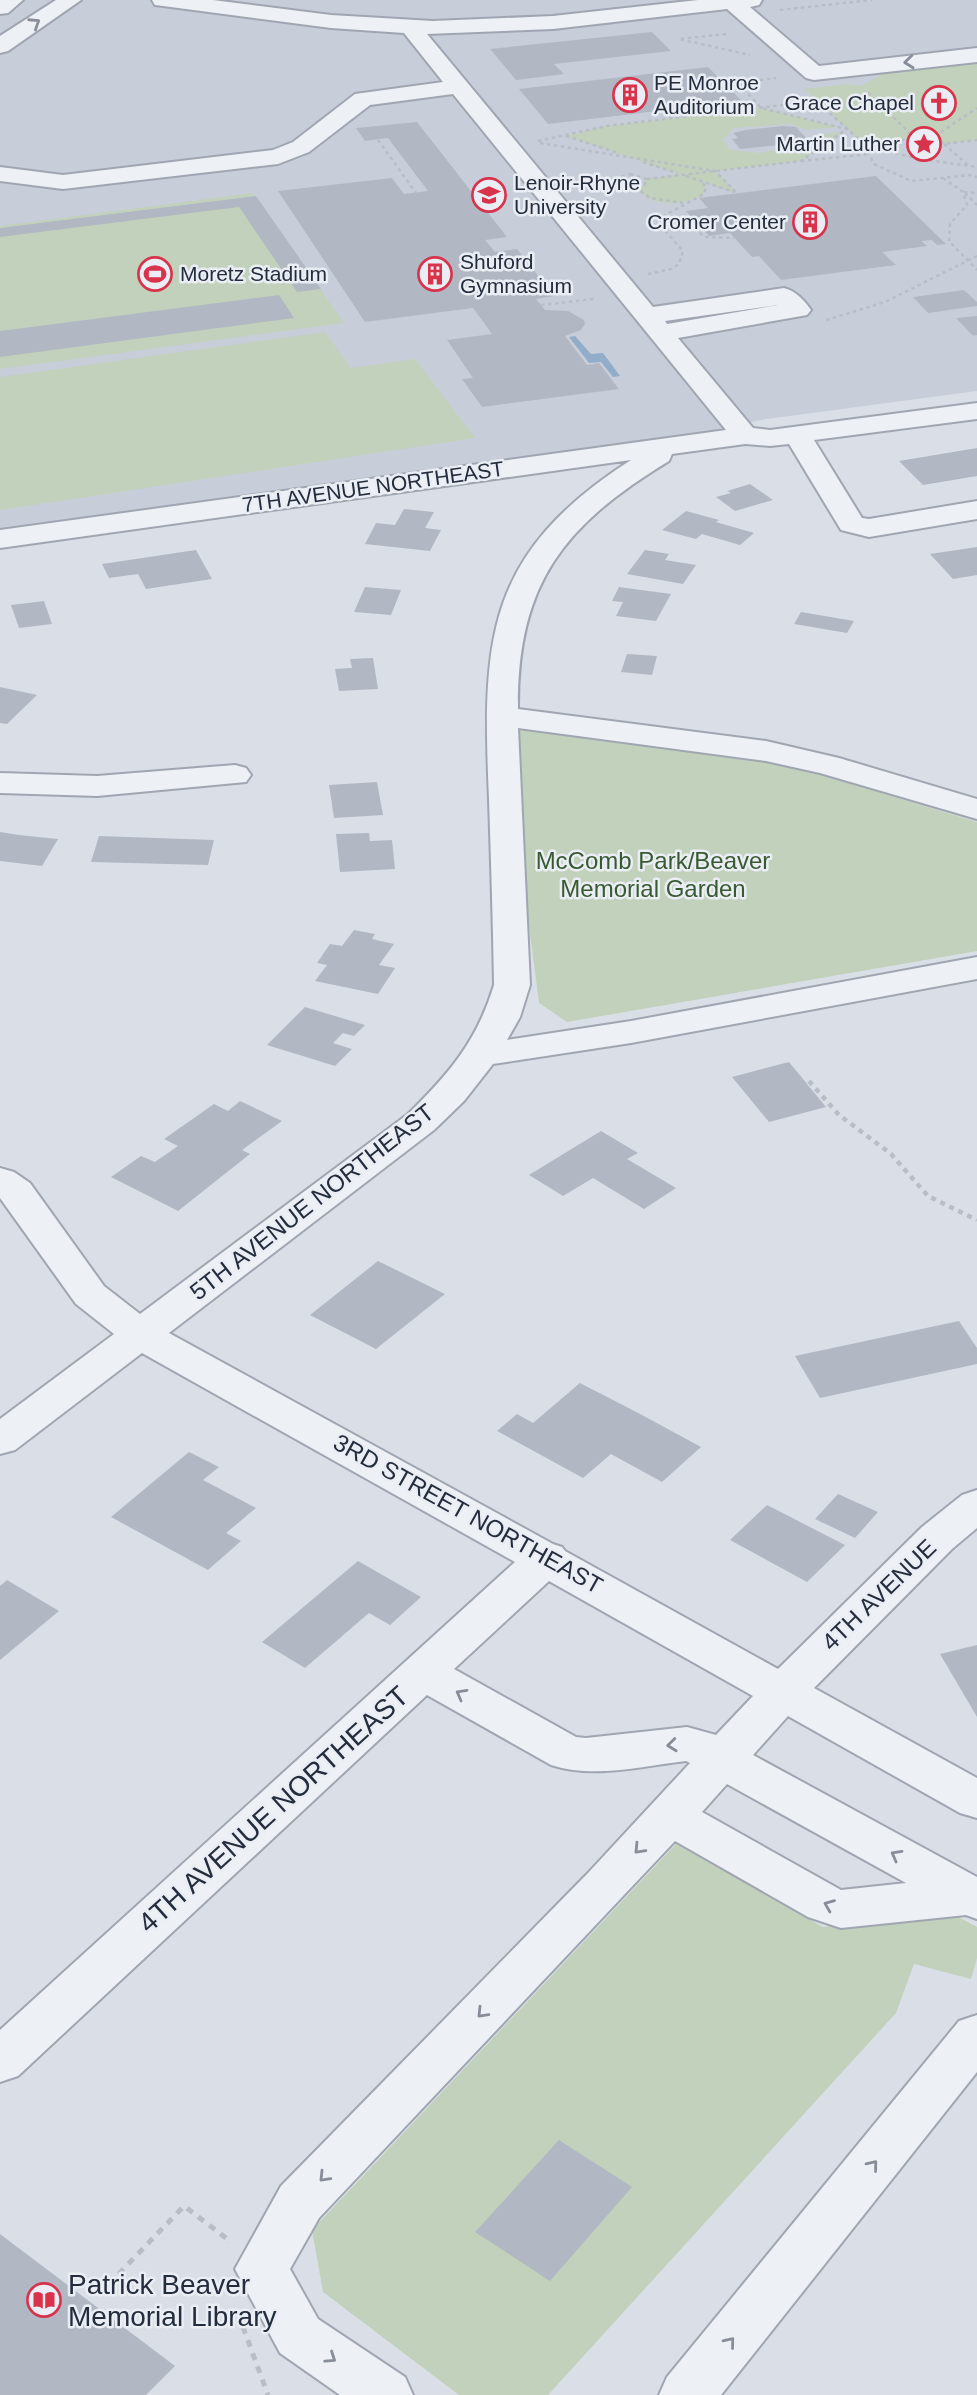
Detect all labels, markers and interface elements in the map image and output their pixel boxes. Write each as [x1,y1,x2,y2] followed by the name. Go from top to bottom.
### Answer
[27,19,40,31] one-way arrow
[903,55,915,70] one-way arrow
[654,71,759,118] place label: PE Monroe Auditorium
[611,76,649,114] building icon: PE Monroe Auditorium
[920,84,958,122] church icon: Grace Chapel
[784,91,914,114] place label: Grace Chapel
[905,125,943,163] place icon: Martin Luther
[776,132,900,155] place label: Martin Luther
[514,171,640,218] place label: Lenoir-Rhyne University
[470,176,508,214] school or university icon: Lenoir-Rhyne University
[791,203,829,241] building icon: Cromer Center
[647,210,786,233] place label: Cromer Center
[460,250,572,297] place label: Shuford Gymnasium
[136,255,174,293] sports icon: Moretz Stadium
[416,255,454,293] building icon: Shuford Gymnasium
[180,262,327,285] place label: Moretz Stadium
[241,457,505,516] street label: 7TH AVENUE NORTHEAST
[536,847,770,902] park label: McComb Park/Beaver Memorial Garden
[184,1098,439,1305] street label: 5TH AVENUE NORTHEAST
[329,1428,608,1599] street label: 3RD STREET NORTHEAST
[816,1534,941,1656] street label: 4TH AVENUE
[132,1680,415,1939] street label: 4TH AVENUE NORTHEAST
[455,1689,468,1702] one-way arrow
[666,1738,678,1753] one-way arrow
[635,1841,648,1854] one-way arrow
[891,1850,903,1863] one-way arrow
[824,1899,836,1913] one-way arrow
[478,2005,491,2018] one-way arrow
[864,2160,877,2172] one-way arrow
[320,2169,333,2182] one-way arrow
[68,2269,277,2332] place label: Patrick Beaver Memorial Library
[25,2281,63,2319] library icon: Patrick Beaver Memorial Library
[721,2337,734,2349] one-way arrow
[323,2350,336,2362] one-way arrow

